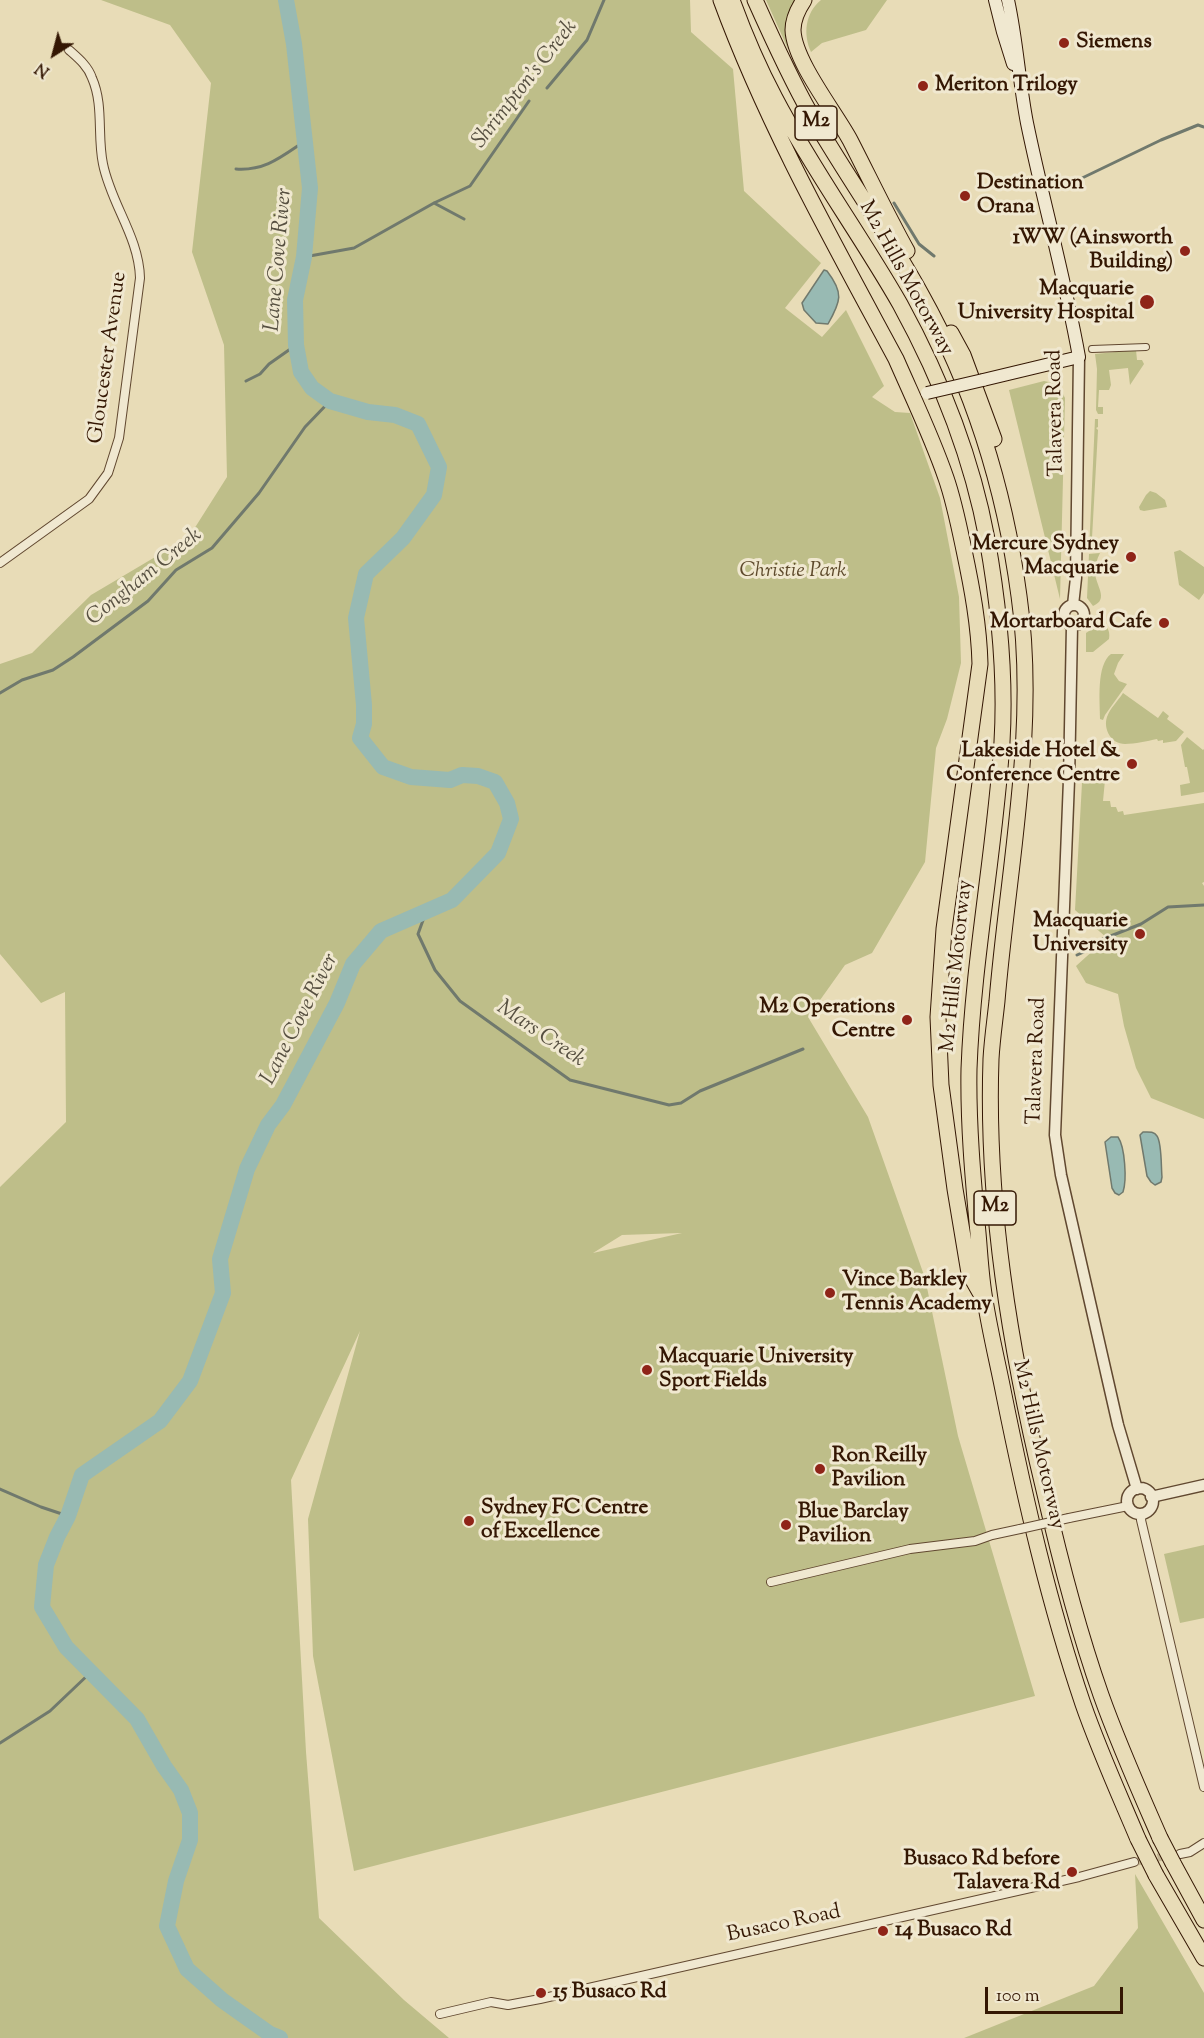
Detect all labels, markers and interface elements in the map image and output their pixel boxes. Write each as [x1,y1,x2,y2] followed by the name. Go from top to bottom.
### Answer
[468,16,584,154] water label: Shrimpton's Creek
[24,24,84,84] north arrow
[1076,30,1152,56] place label: Siemens
[1057,36,1071,50] marker: Siemens
[31,56,55,82] text: N
[935,73,1078,99] place label: Meriton Trilogy
[916,79,930,93] marker: Meriton Trilogy
[795,106,837,140] road number: M2
[977,171,1084,221] place label: Destination Orana
[261,187,299,333] water label: Lane Cove River
[958,189,972,203] marker: Destination Orana
[852,197,958,361] street label: M2 Hills Motorway
[1013,226,1173,276] place label: 1WW (Ainsworth Building)
[1178,244,1192,258] marker: 1WW (Ainsworth Building)
[84,270,134,446] street label: Gloucester Avenue
[958,277,1134,327] place label: Macquarie University Hospital
[1138,293,1156,311] marker: Macquarie University Hospital
[1043,349,1071,477] street label: Talavera Road
[82,523,208,633] water label: Congham Creek
[972,532,1119,582] place label: Mercure Sydney Macquarie
[1124,550,1138,564] marker: Mercure Sydney Macquarie
[739,559,847,585] park label: Christie Park
[990,610,1152,636] place label: Mortarboard Cafe
[1157,616,1171,630] marker: Mortarboard Cafe
[946,739,1120,789] place label: Lakeside Hotel & Conference Centre
[1125,757,1139,771] marker: Lakeside Hotel & Conference Centre
[936,879,980,1053] street label: M2 Hills Motorway
[1033,909,1128,959] place label: Macquarie University
[1133,927,1147,941] marker: Macquarie University
[257,950,345,1090] water label: Lane Cove River
[760,995,895,1045] place label: M2 Operations Centre
[491,996,589,1074] water label: Mars Creek
[1023,997,1053,1125] street label: Talavera Road
[900,1013,914,1027] marker: M2 Operations Centre
[974,1191,1016,1225] road number: M2
[842,1268,992,1318] place label: Vince Barkley Tennis Academy
[823,1286,837,1300] marker: Vince Barkley Tennis Academy
[659,1345,853,1395] place label: Macquarie University Sport Fields
[1005,1358,1069,1532] street label: M2 Hills Motorway
[640,1363,654,1377] marker: Macquarie University Sport Fields
[832,1444,927,1494] place label: Ron Reilly Pavilion
[813,1462,827,1476] marker: Ron Reilly Pavilion
[481,1496,648,1546] place label: Sydney FC Centre of Excellence
[798,1500,909,1550] place label: Blue Barclay Pavilion
[462,1514,476,1528] marker: Sydney FC Centre of Excellence
[779,1518,793,1532] marker: Blue Barclay Pavilion
[904,1847,1060,1897] place label: Busaco Rd before Talavera Rd
[1065,1865,1079,1879] marker: Busaco Rd before Talavera Rd
[725,1901,843,1949] street label: Busaco Road
[895,1918,1012,1944] place label: 14 Busaco Rd
[876,1924,890,1938] marker: 14 Busaco Rd
[988,1975,1126,2013] scale bar
[553,1980,667,2006] place label: 15 Busaco Rd
[996,1984,1040,2010] text: 100 m
[534,1986,548,2000] marker: 15 Busaco Rd

